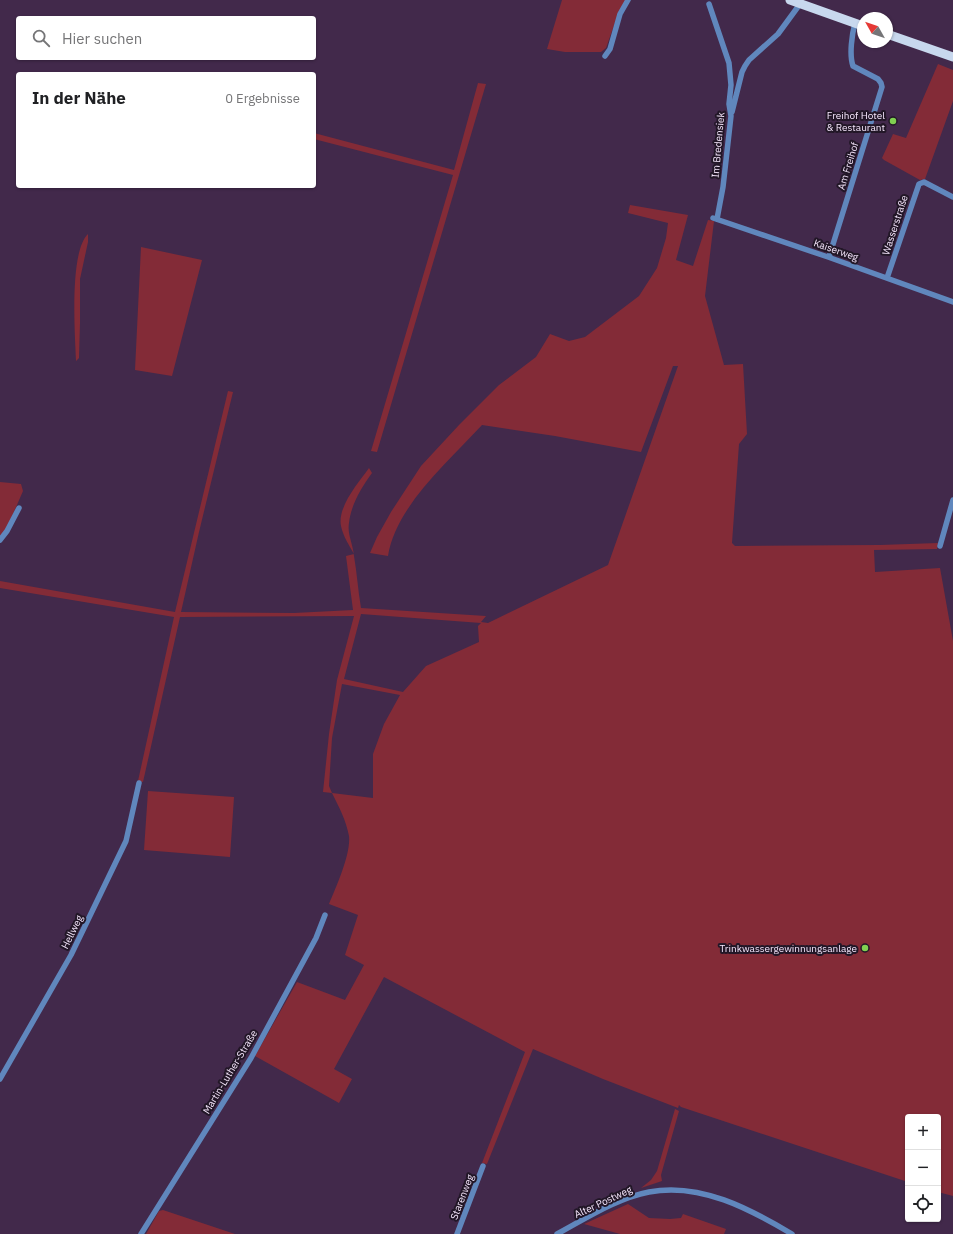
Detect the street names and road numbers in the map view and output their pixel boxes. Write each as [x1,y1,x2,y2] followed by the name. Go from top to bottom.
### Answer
[709,111,727,178] street label: Im Bredensiek
[835,140,862,191] street label: Am Freihof
[879,193,911,257] street label: Wasserstraße
[812,236,861,264] street label: Kaiserweg
[58,912,86,951] street label: Hellweg
[200,1027,260,1116] street label: Martin-Luther-Straße
[447,1172,477,1222] street label: Starenweg
[572,1183,635,1221] street label: Alter Postweg

